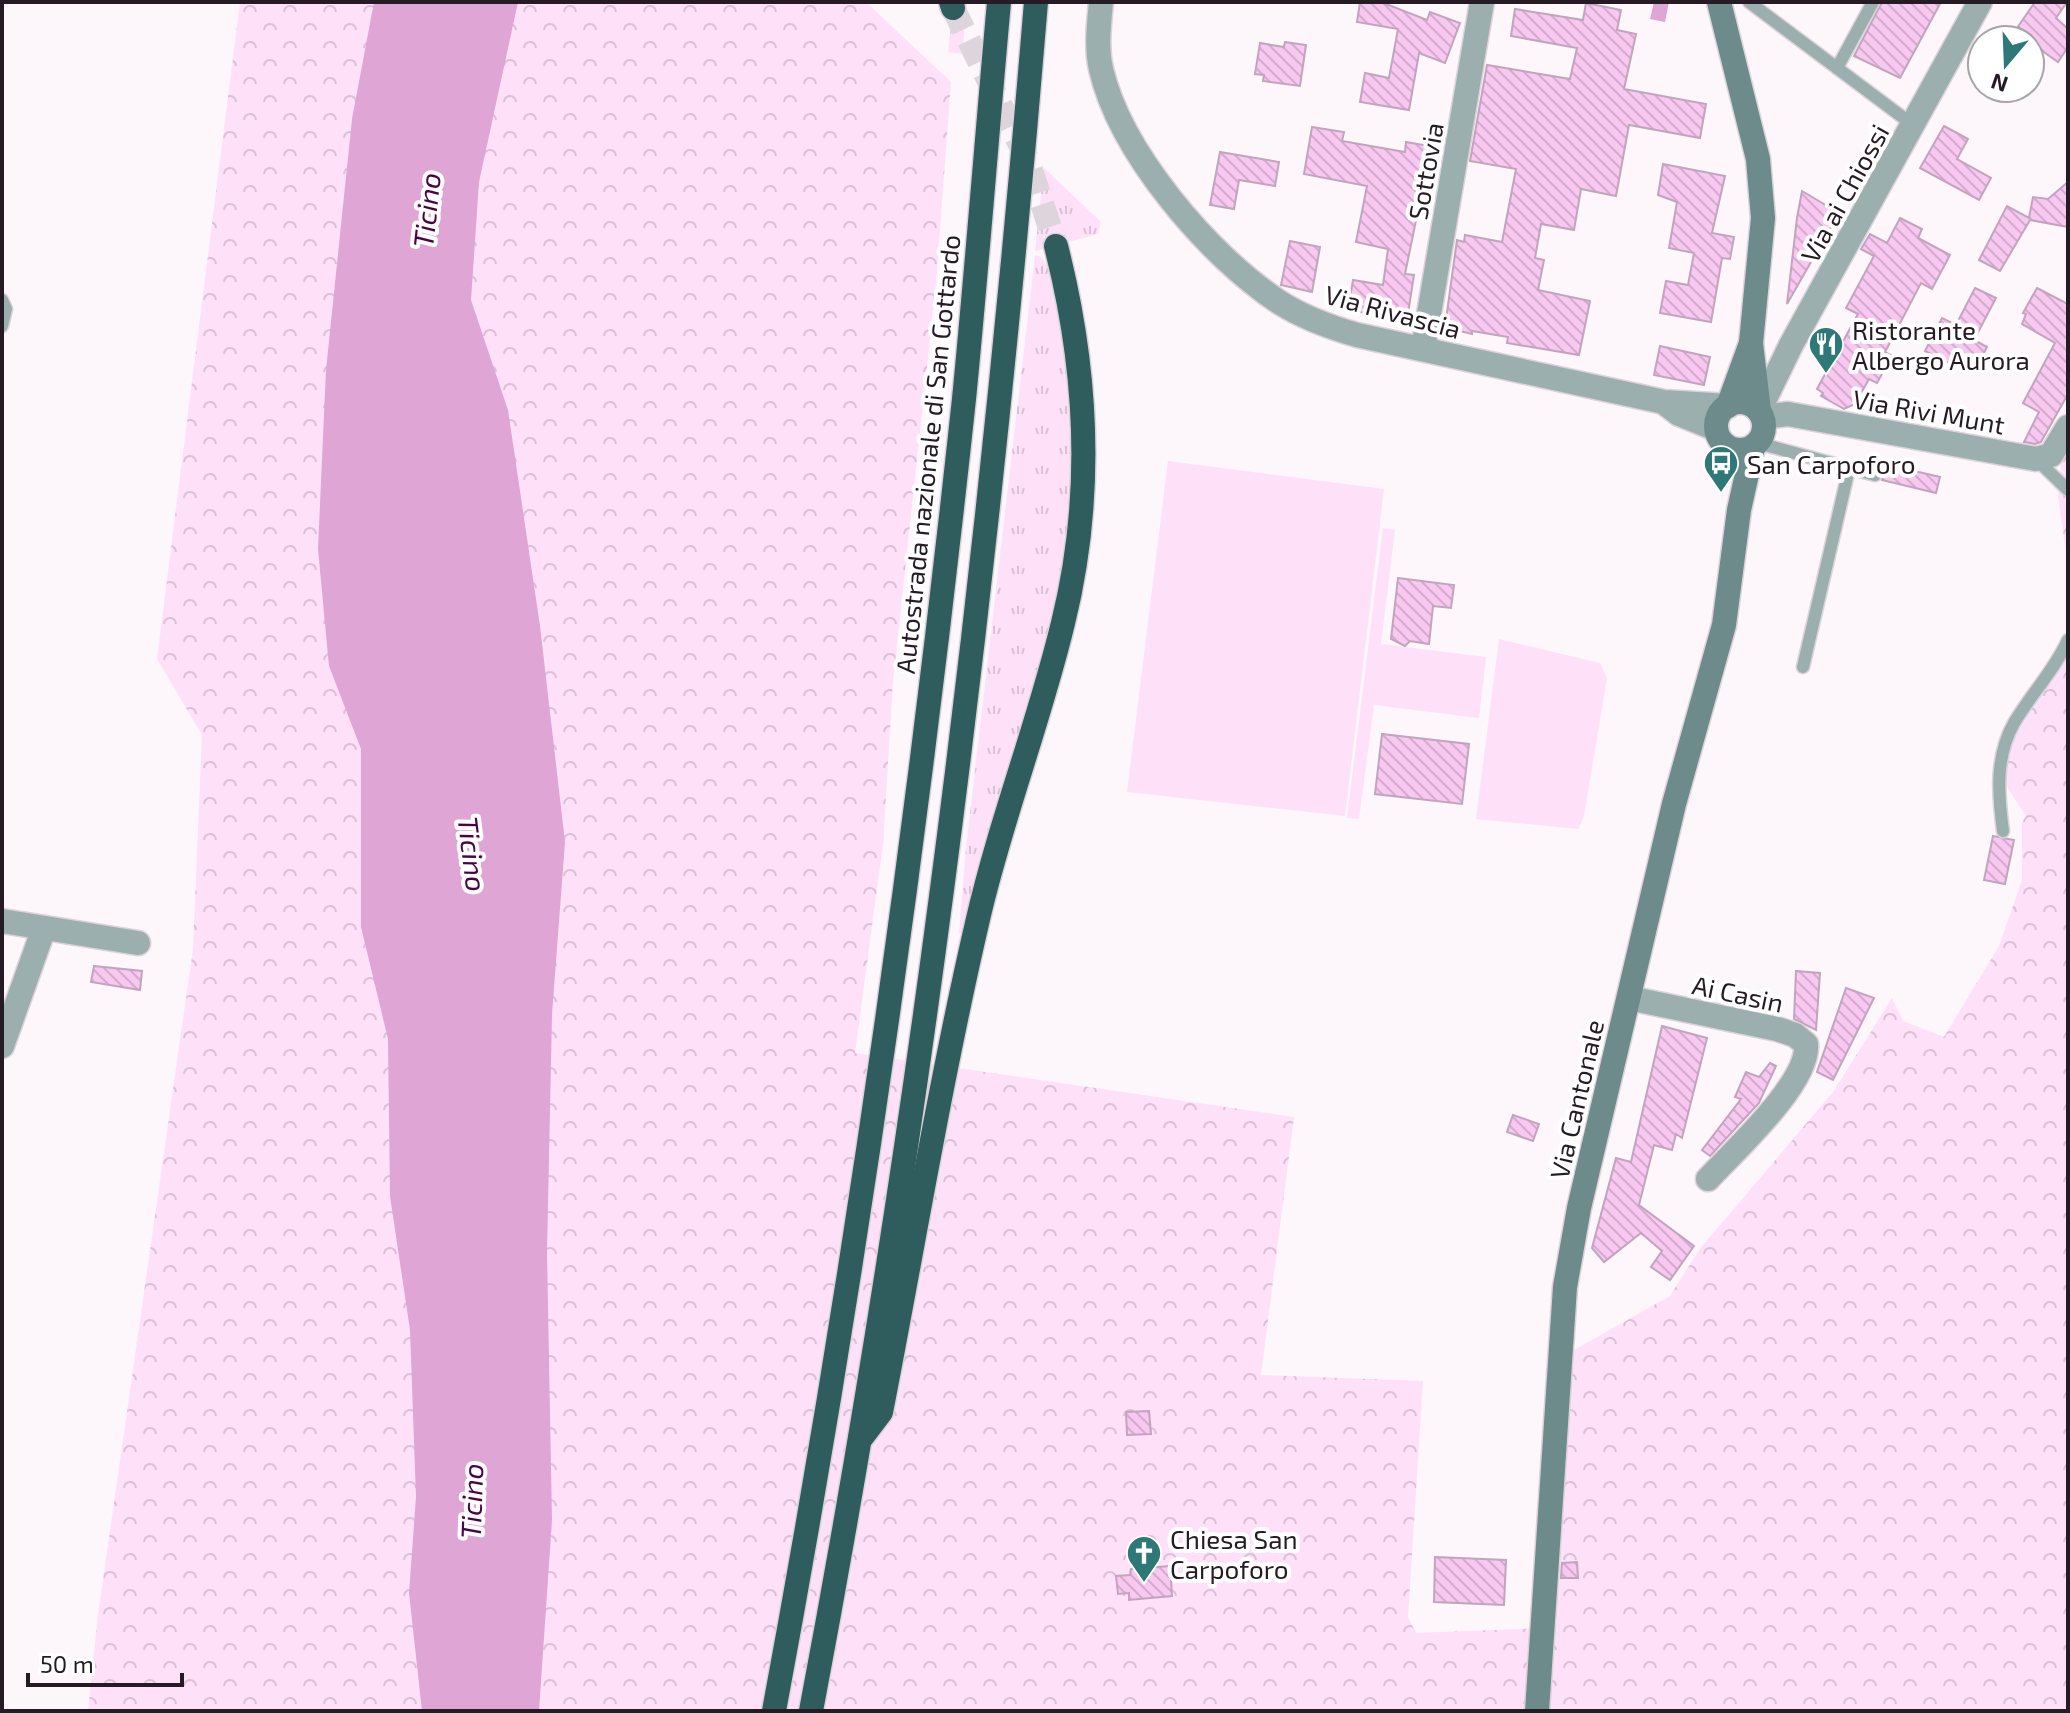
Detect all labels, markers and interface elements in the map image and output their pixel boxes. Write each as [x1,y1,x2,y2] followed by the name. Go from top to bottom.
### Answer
[1966,24,2046,104] north arrow
[1987,69,2011,99] text: N
[1793,119,1895,267] street label: Via ai Chiossi
[1401,120,1449,222] street label: Sottovia
[405,171,447,249] water label: Ticino
[889,233,965,675] street label: Autostrada nazionale di San Gottardo
[1322,278,1464,344] street label: Via Rivascia
[1852,314,2030,375] place label: Ristorante Albergo Aurora
[1807,325,1845,375] restaurant icon: Ristorante Albergo Aurora
[1851,382,2007,440] street label: Via Rivi Munt
[1702,444,1740,494] bus stop icon: San Carpoforo
[1747,448,1915,479] place label: San Carpoforo
[452,815,494,893] water label: Ticino
[1690,968,1786,1018] street label: Ai Casin
[1543,1016,1609,1182] street label: Via Cantonale
[453,1463,489,1539] water label: Ticino
[1170,1523,1298,1584] place label: Chiesa San Carpoforo
[1125,1534,1163,1584] church icon: Chiesa San Carpoforo
[28,1637,182,1687] scale bar
[40,1649,94,1678] text: 50 m

